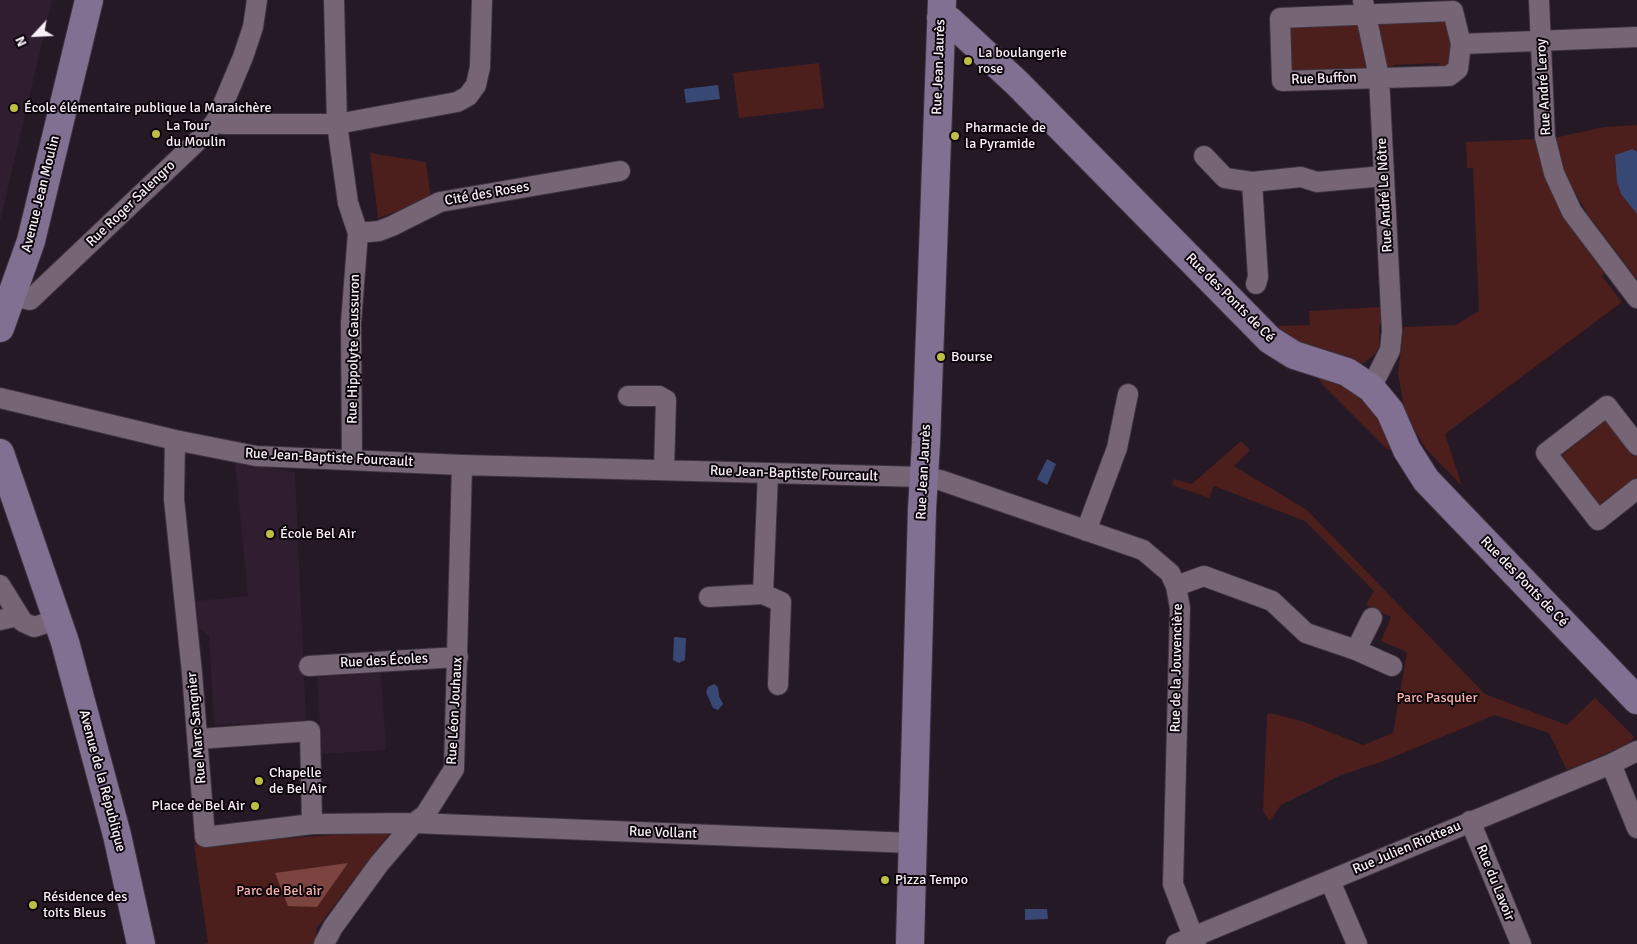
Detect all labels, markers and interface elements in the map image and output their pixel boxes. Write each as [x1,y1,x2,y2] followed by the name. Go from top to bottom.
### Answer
[10,10,60,60] north arrow
[929,19,949,115] street label: Rue Jean Jaurès
[11,34,31,50] text: N
[1533,38,1555,136] street label: Rue André Leroy
[978,45,1067,78] place label: La boulangerie rose
[962,55,974,67] marker: La boulangerie rose
[1291,69,1357,89] street label: Rue Buffon
[24,100,271,116] place label: École élémentaire publique la Maraichère
[8,102,20,114] marker: École élémentaire publique la Maraichère
[166,118,226,150] place label: La Tour du Moulin
[965,120,1046,152] place label: Pharmacie de la Pyramide
[150,128,162,140] marker: La Tour du Moulin
[949,130,961,142] marker: Pharmacie de la Pyramide
[18,134,64,254] street label: Avenue Jean Moulin
[1374,137,1396,253] street label: Rue André Le Nôtre
[83,157,179,251] street label: Rue Roger Salengro
[443,178,531,210] street label: Cité des Roses
[1182,250,1278,346] street label: Rue des Ponts de Cé
[344,274,364,424] street label: Rue Hippolyte Gaussuron
[951,349,993,365] place label: Bourse
[935,351,947,363] marker: Bourse
[913,424,935,520] street label: Rue Jean Jaurès
[244,445,414,471] street label: Rue Jean-Baptiste Fourcault
[710,463,878,485] street label: Rue Jean-Baptiste Fourcault
[280,526,356,542] place label: École Bel Air
[264,528,276,540] marker: École Bel Air
[1477,533,1571,631] street label: Rue des Ponts de Cé
[1167,603,1187,733] street label: Rue de la Jouvencière
[340,650,428,672] street label: Rue des Écoles
[444,657,466,765] street label: Rue Léon Jouhaux
[184,671,210,785] street label: Rue Marc Sangnier
[1396,690,1478,706] park label: Parc Pasquier
[75,708,129,854] street label: Avenue de la République
[269,765,327,798] place label: Chapelle de Bel Air
[253,775,265,787] marker: Chapelle de Bel Air
[152,798,245,814] place label: Place de Bel Air
[249,800,261,812] marker: Place de Bel Air
[1350,818,1464,878] street label: Rue Julien Riotteau
[629,823,697,843] street label: Rue Vollant
[1472,843,1518,923] street label: Rue du Lavoir
[895,872,968,888] place label: Pizza Tempo
[879,874,891,886] marker: Pizza Tempo
[236,883,322,899] park label: Parc de Bel air
[43,889,127,922] place label: Résidence des toits Bleus
[27,899,39,911] marker: Résidence des toits Bleus

